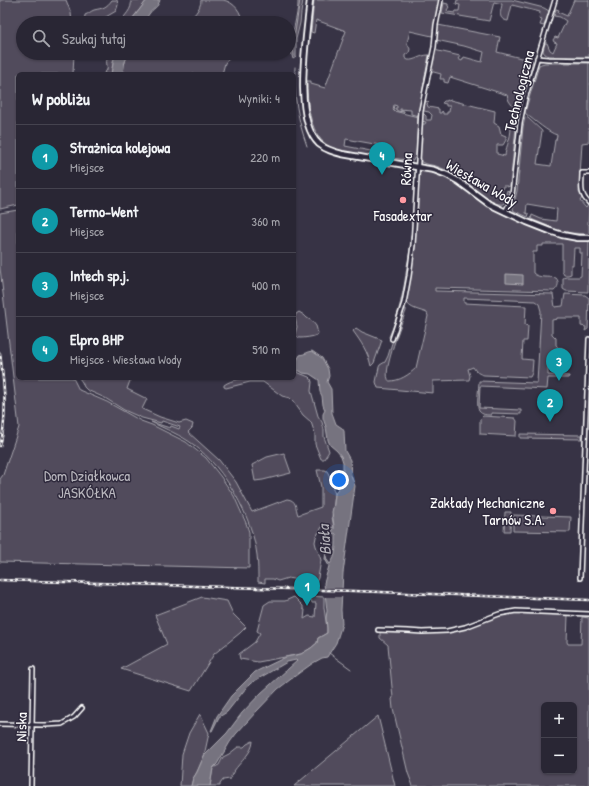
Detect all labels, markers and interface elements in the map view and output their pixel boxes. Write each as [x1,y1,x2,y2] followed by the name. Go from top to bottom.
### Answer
[16,16,296,60] search box
[30,27,52,49] icon: search
[62,28,126,49] text: Szukaj tutaj
[499,48,539,134] street label: Technologiczna
[32,87,90,110] text: W pobliżu
[239,89,280,107] text: Wyniki: 4
[70,137,170,158] text: Strażnica kolejowa
[369,142,395,175] pin: 4
[43,148,47,166] text: 1
[250,148,280,166] text: 220 m
[395,152,417,186] street label: Równa
[442,154,522,212] street label: Wiesława Wody
[70,158,104,176] text: Miejsce
[398,195,408,205] marker: Fasadextar
[70,201,138,222] text: Termo-Went
[373,205,432,226] place label: Fasadextar
[42,212,48,230] text: 2
[251,212,280,230] text: 360 m
[70,222,104,240] text: Miejsce
[70,265,129,286] text: Intech sp.j.
[42,276,48,294] text: 3
[252,276,280,294] text: 400 m
[70,286,104,304] text: Miejsce
[70,329,124,350] text: Elpro BHP
[43,340,47,358] text: 4
[252,340,280,358] text: 510 m
[546,348,572,381] pin: 3
[70,350,182,368] text: Miejsce · Wiesława Wody
[537,389,563,422] pin: 2
[44,465,130,503] park label: Dom Działkowca JASKÓŁKA
[329,470,349,490] your location
[430,492,545,530] place label: Zakłady Mechaniczne Tarnów S.A.
[548,506,558,516] marker: Zakłady Mechaniczne Tarnów S.A.
[312,522,336,556] water label: Biała
[294,573,320,606] pin: 1
[541,702,577,774] map controls
[541,702,577,738] button: +
[10,712,32,742] street label: Niska
[541,738,577,774] button: −

